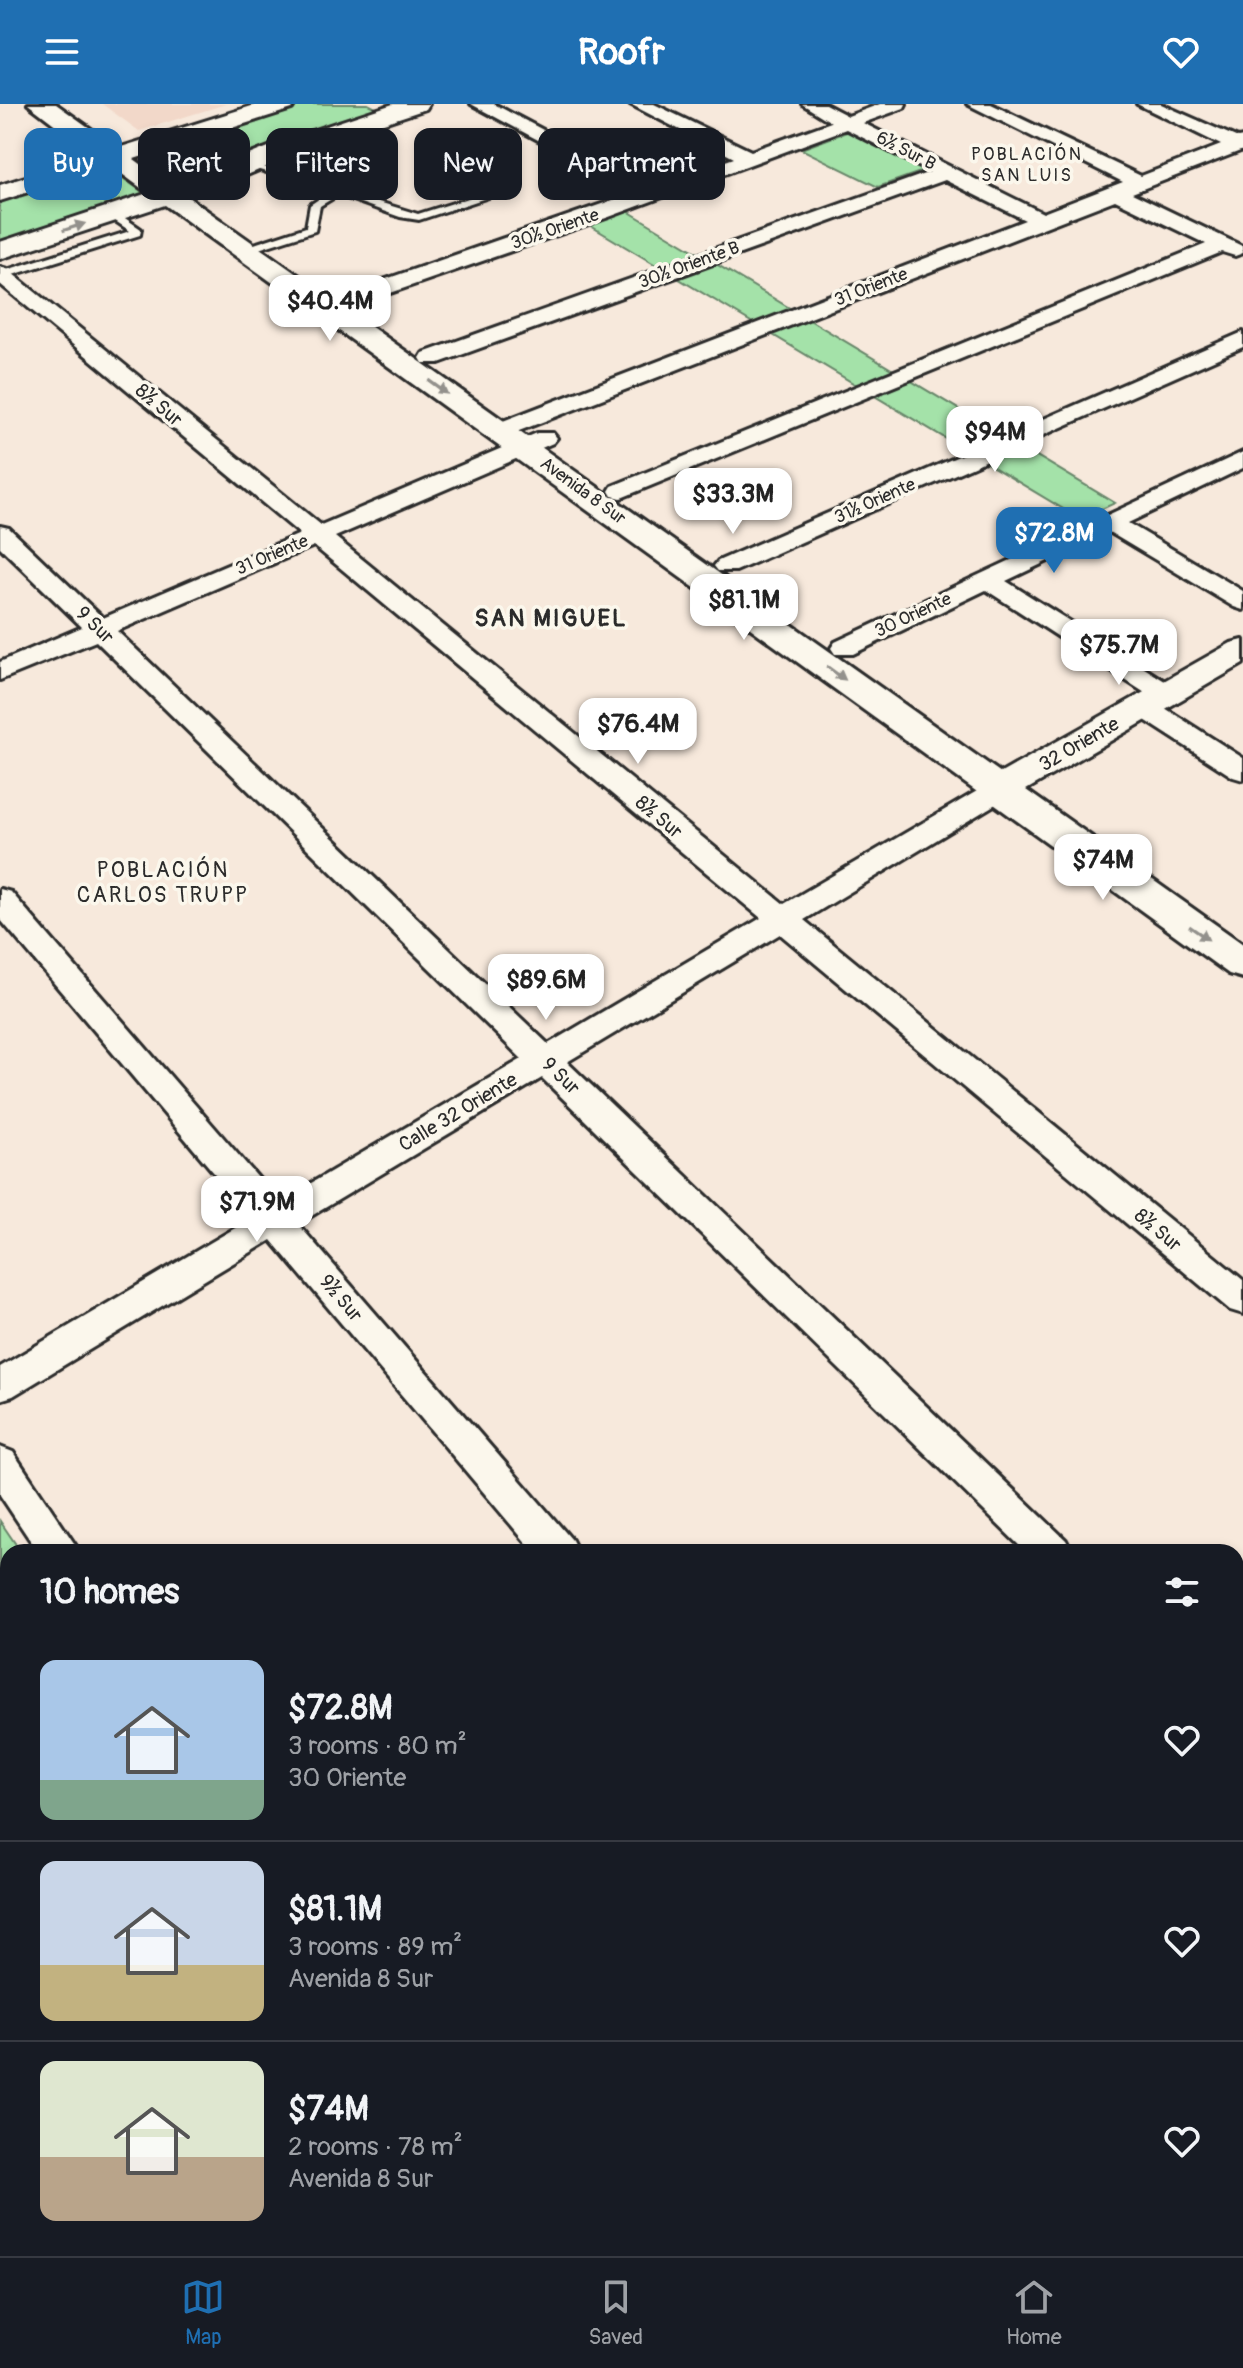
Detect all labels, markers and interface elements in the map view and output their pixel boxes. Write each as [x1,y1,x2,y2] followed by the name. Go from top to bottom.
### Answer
[40,30,84,74] icon: menu
[578,30,665,75] text: Roofr
[1159,30,1203,74] icon: heart
[872,126,940,176] street label: 6½ Sur B
[24,128,122,200] chip: Buy
[138,128,250,200] chip: Rent
[266,128,398,200] chip: Filters
[414,128,522,200] chip: New
[538,128,725,200] chip: Apartment
[971,142,1083,187] district label: POBLACIÓN SAN LUIS
[508,203,602,255] street label: 30½ Oriente
[62,220,86,233] one-way arrow
[635,236,743,294] street label: 30½ Oriente B
[831,262,911,311] street label: 31 Oriente
[265,275,395,343] pin: $40.4M
[287,285,373,317] text: $40.4M
[130,378,188,432] street label: 8½ Sur
[427,379,448,394] one-way arrow
[948,406,1042,474] pin: $94M
[964,416,1026,448] text: $94M
[536,452,631,530] street label: Avenida 8 Sur
[668,468,798,536] pin: $33.3M
[831,473,919,529] street label: 31½ Oriente
[692,478,774,510] text: $33.3M
[989,507,1119,575] pin: $72.8M
[1014,517,1094,549] text: $72.8M
[232,529,312,581] street label: 31 Oriente
[679,574,809,642] pin: $81.1M
[708,584,780,616] text: $81.1M
[871,587,955,643] street label: 30 Oriente
[71,601,119,649] street label: 9 Sur
[475,604,627,633] district label: SAN MIGUEL
[1054,619,1184,687] pin: $75.7M
[1079,629,1159,661] text: $75.7M
[825,665,846,680] one-way arrow
[573,698,703,766] pin: $76.4M
[597,708,679,740] text: $76.4M
[1034,711,1124,777] street label: 32 Oriente
[630,790,688,844] street label: 8½ Sur
[1056,834,1150,902] pin: $74M
[1072,844,1134,876] text: $74M
[77,856,249,909] district label: POBLACIÓN CARLOS TRUPP
[1189,924,1210,940] one-way arrow
[481,954,611,1022] pin: $89.6M
[506,964,586,996] text: $89.6M
[537,1052,585,1100] street label: 9 Sur
[394,1067,522,1157] street label: Calle 32 Oriente
[192,1176,322,1244] pin: $71.9M
[219,1186,295,1218] text: $71.9M
[1129,1203,1187,1257] street label: 8½ Sur
[314,1269,368,1327] street label: 9½ Sur
[1160,1570,1204,1614] icon: filters
[40,1571,179,1614] text: 10 homes
[288,1687,392,1730] text: $72.8M
[104,1692,200,1788] icon: home
[1160,1718,1204,1762] icon: heart
[288,1730,467,1762] text: 3 rooms · 80 m²
[288,1762,406,1794] text: 30 Oriente
[288,1888,382,1931] text: $81.1M
[104,1893,200,1989] icon: home
[1160,1919,1204,1963] icon: heart
[288,1931,462,1963] text: 3 rooms · 89 m²
[288,1963,433,1995] text: Avenida 8 Sur
[288,2088,369,2131] text: $74M
[104,2093,200,2189] icon: home
[1160,2119,1204,2163] icon: heart
[288,2131,463,2163] text: 2 rooms · 78 m²
[288,2163,433,2195] text: Avenida 8 Sur
[181,2275,225,2351] tab: Map
[588,2275,643,2351] tab: Saved
[1006,2275,1061,2351] tab: Home

